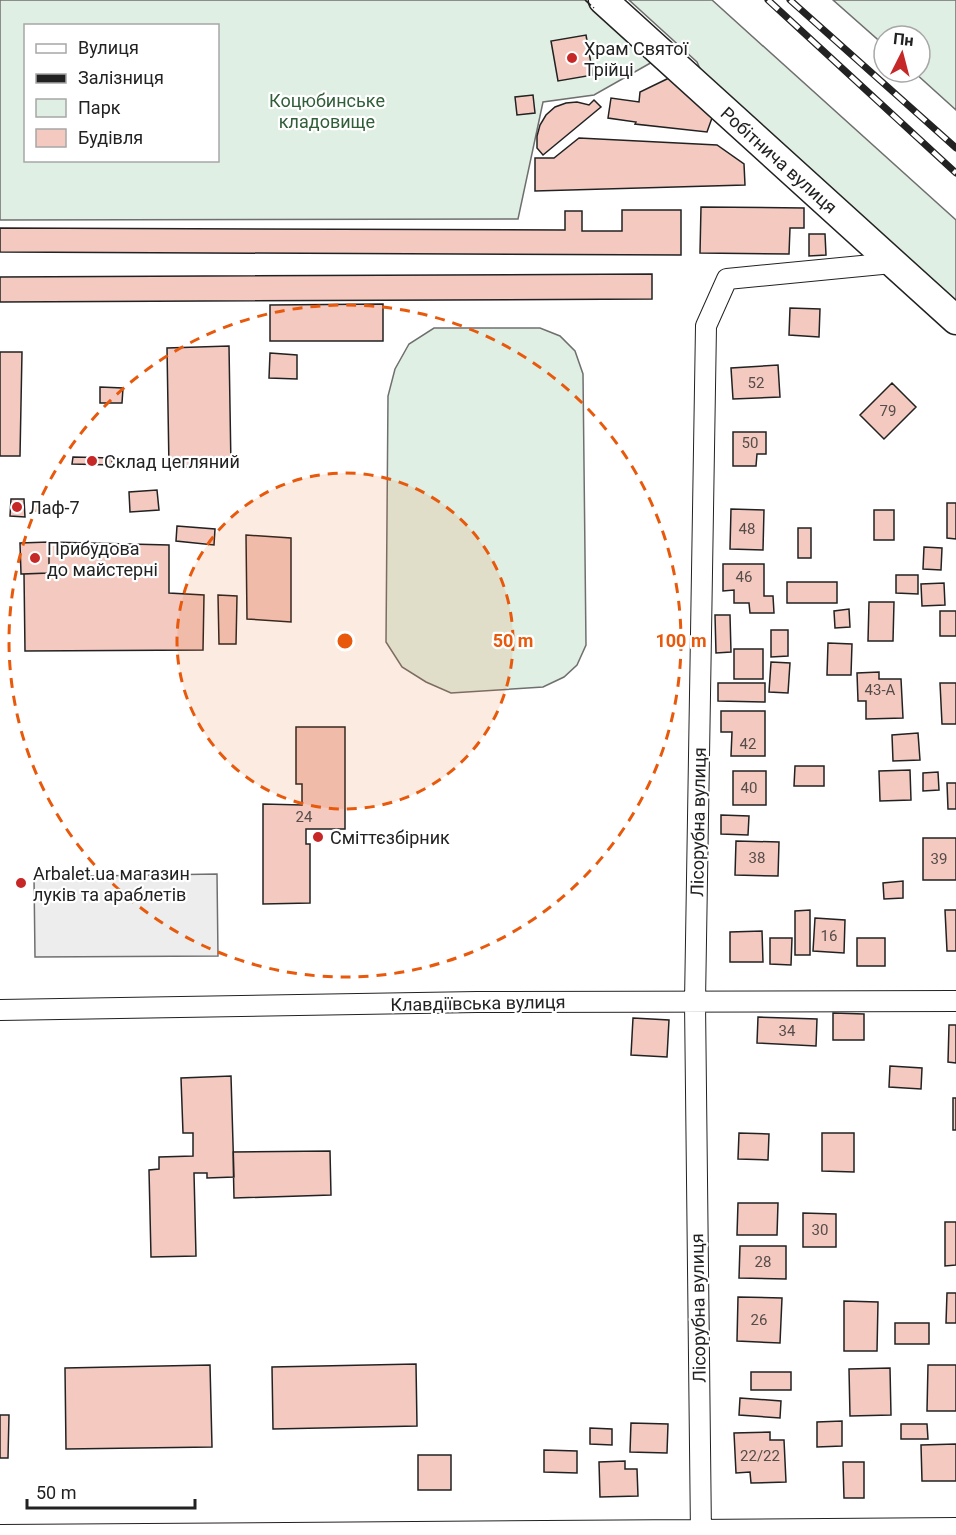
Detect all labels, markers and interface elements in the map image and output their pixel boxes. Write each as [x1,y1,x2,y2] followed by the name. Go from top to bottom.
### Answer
[24,24,219,162] legend
[872,24,932,84] north arrow
[892,29,915,50] text: Пн
[78,37,139,58] text: Вулиця
[584,38,689,80] place label: Храм Святої Трійці
[565,51,579,65] marker: Храм Святої Трійці
[78,67,164,88] text: Залізниця
[269,90,385,132] park label: Коцюбинське кладовище
[78,97,121,118] text: Парк
[717,102,841,218] street label: Робітнича вулиця
[78,127,143,148] text: Будівля
[748,374,764,392] house number: 52
[880,402,896,420] house number: 79
[742,434,758,452] house number: 50
[104,451,240,472] place label: Склад цегляний
[85,454,99,468] marker: Склад цегляний
[29,497,80,518] place label: Лаф-7
[10,500,24,514] marker: Лаф-7
[739,520,755,538] house number: 48
[47,538,158,580] place label: Прибудова до майстерні
[28,551,42,565] marker: Прибудова до майстерні
[736,568,752,586] house number: 46
[493,630,533,651] text: 50 m
[655,630,707,651] text: 100 m
[335,631,355,651] centre of rings
[865,681,896,699] house number: 43-А
[740,735,756,753] house number: 42
[686,747,710,897] street label: Лісорубна вулиця
[741,779,757,797] house number: 40
[296,808,313,826] house number: 24
[330,827,450,848] place label: Сміттєзбірник
[311,830,325,844] marker: Сміттєзбірник
[749,849,765,867] house number: 38
[931,850,947,868] house number: 39
[33,863,190,905] place label: Arbalet.ua магазин луків та араблетів
[14,876,28,890] marker: Arbalet.ua магазин луків та араблетів
[821,927,837,945] house number: 16
[390,991,566,1015] street label: Клавдіївська вулиця
[779,1022,796,1040] house number: 34
[812,1221,828,1239] house number: 30
[686,1233,710,1383] street label: Лісорубна вулиця
[755,1253,771,1271] house number: 28
[751,1311,767,1329] house number: 26
[740,1447,780,1465] house number: 22/22
[27,1472,195,1510] scale bar
[36,1482,76,1503] text: 50 m

